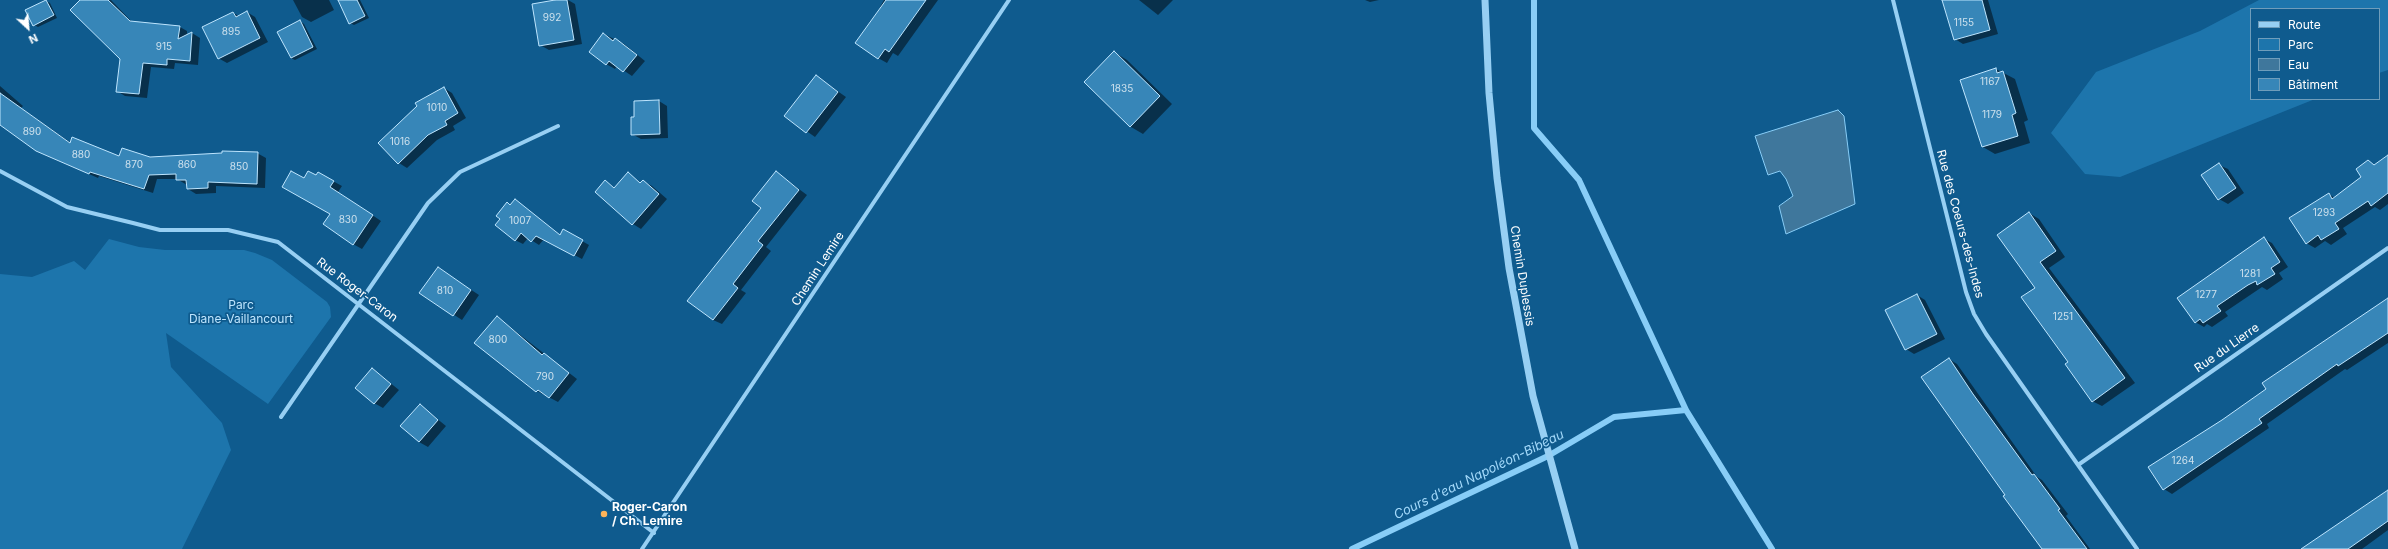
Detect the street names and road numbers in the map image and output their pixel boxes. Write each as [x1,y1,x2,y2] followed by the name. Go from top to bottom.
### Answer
[1933,148,1987,300] street label: Rue des Coeurs-des-Indes
[1507,225,1537,327] street label: Chemin Duplessis
[789,229,847,309] street label: Chemin Lemire
[314,255,400,325] street label: Rue Roger-Caron
[2192,320,2262,376] street label: Rue du Lierre

